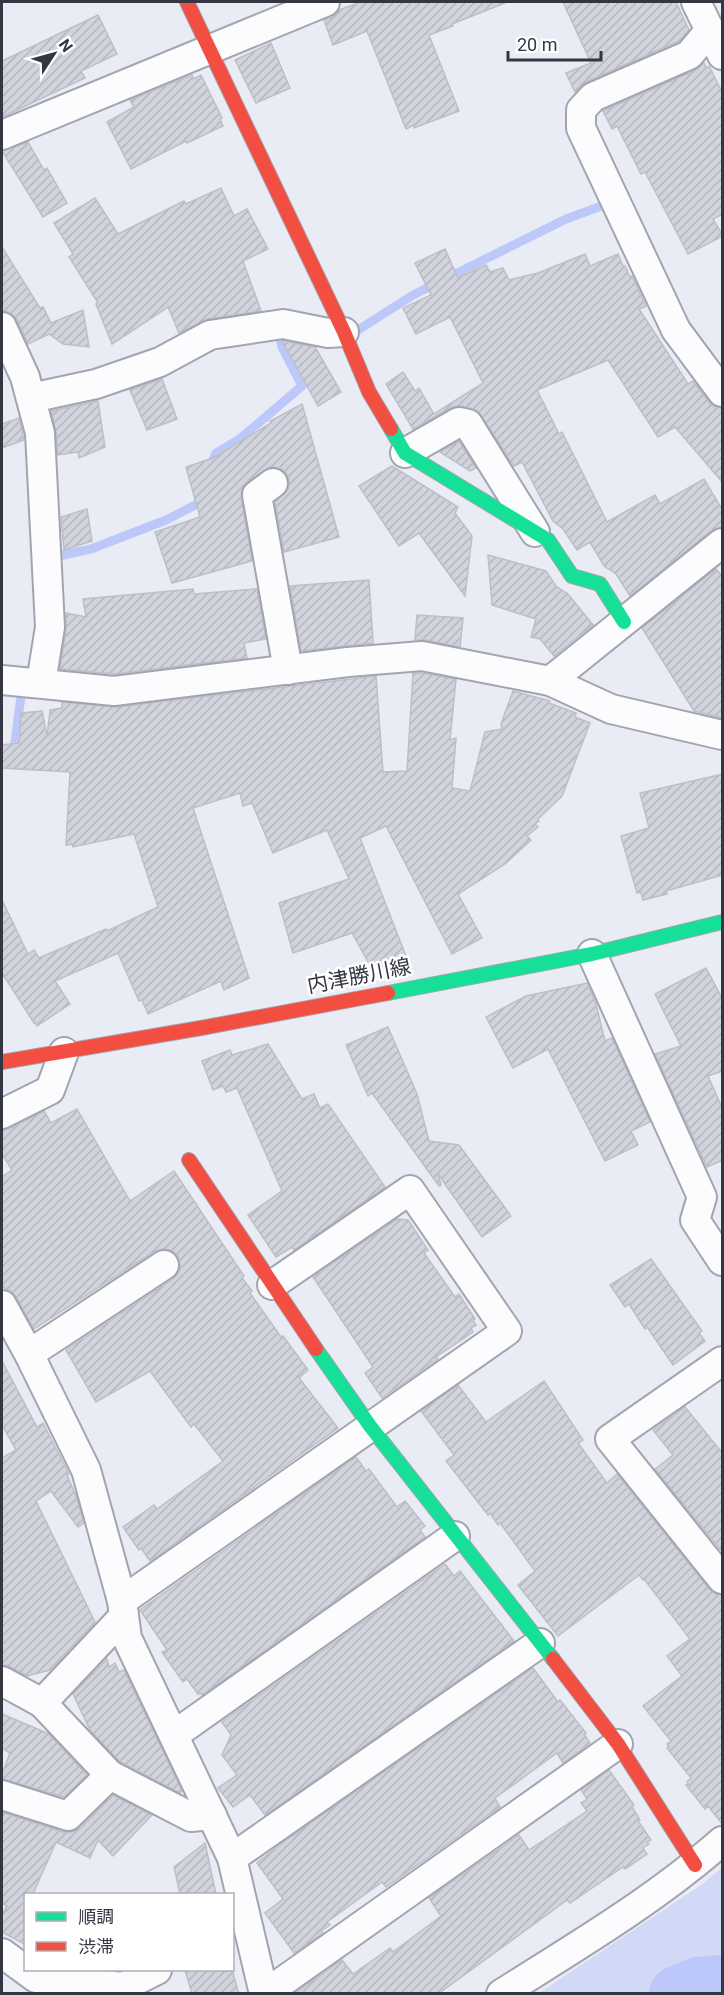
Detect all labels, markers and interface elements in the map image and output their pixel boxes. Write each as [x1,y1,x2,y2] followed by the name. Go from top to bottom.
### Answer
[24,24,84,84] north arrow
[508,24,601,62] scale bar
[517,34,557,55] text: 20 m
[55,35,77,56] text: N
[305,954,413,998] street label: 内津勝川線
[24,1893,234,1971] legend
[78,1906,114,1927] text: 順調
[78,1936,114,1957] text: 渋滞

